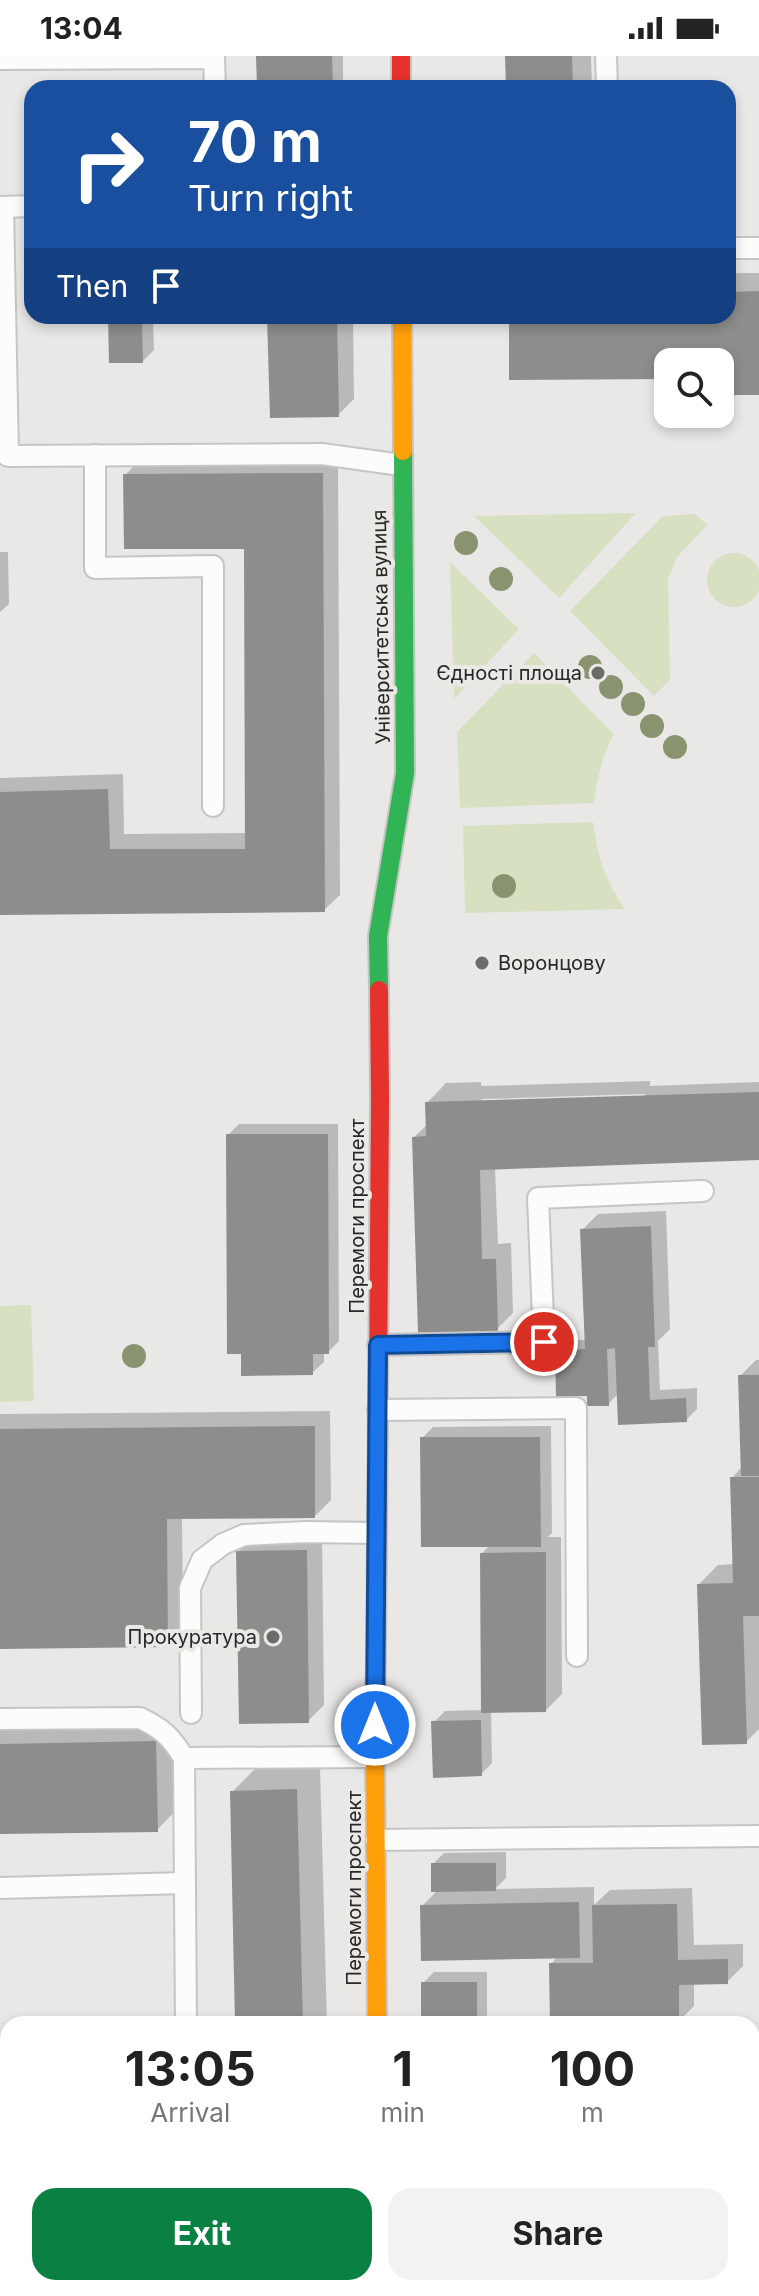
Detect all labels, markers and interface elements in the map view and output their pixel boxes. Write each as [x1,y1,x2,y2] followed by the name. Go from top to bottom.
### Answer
[40,10,123,46] text: 13:04
[188,108,322,176] text: 70 m
[56,112,160,216] icon: right
[188,176,353,220] text: Turn right
[144,264,188,308] icon: arrive
[56,268,128,304] text: Then
[654,348,734,428] map controls
[654,348,734,428] button: search
[367,509,395,745] street label: Університетська вулиця
[436,661,582,685] place label: Єдності площа
[589,664,607,682] marker: Єдності площа
[498,951,606,975] place label: Воронцову
[473,954,491,972] marker: Воронцову
[345,1118,369,1314] street label: Перемоги проспект
[510,1308,578,1376] pin
[522,1320,566,1364] icon: arrive
[128,1625,257,1649] place label: Прокуратура
[264,1628,282,1646] marker: Прокуратура
[333,1683,417,1767] position arrow
[342,1790,366,1986] street label: Перемоги проспект
[125,2039,256,2098] text: 13:05
[392,2039,413,2098] text: 1
[550,2039,635,2098] text: 100
[150,2097,230,2128] text: Arrival
[380,2097,425,2128] text: min
[581,2097,604,2128] text: m
[32,2188,372,2280] button: Exit
[388,2188,728,2280] button: Share

